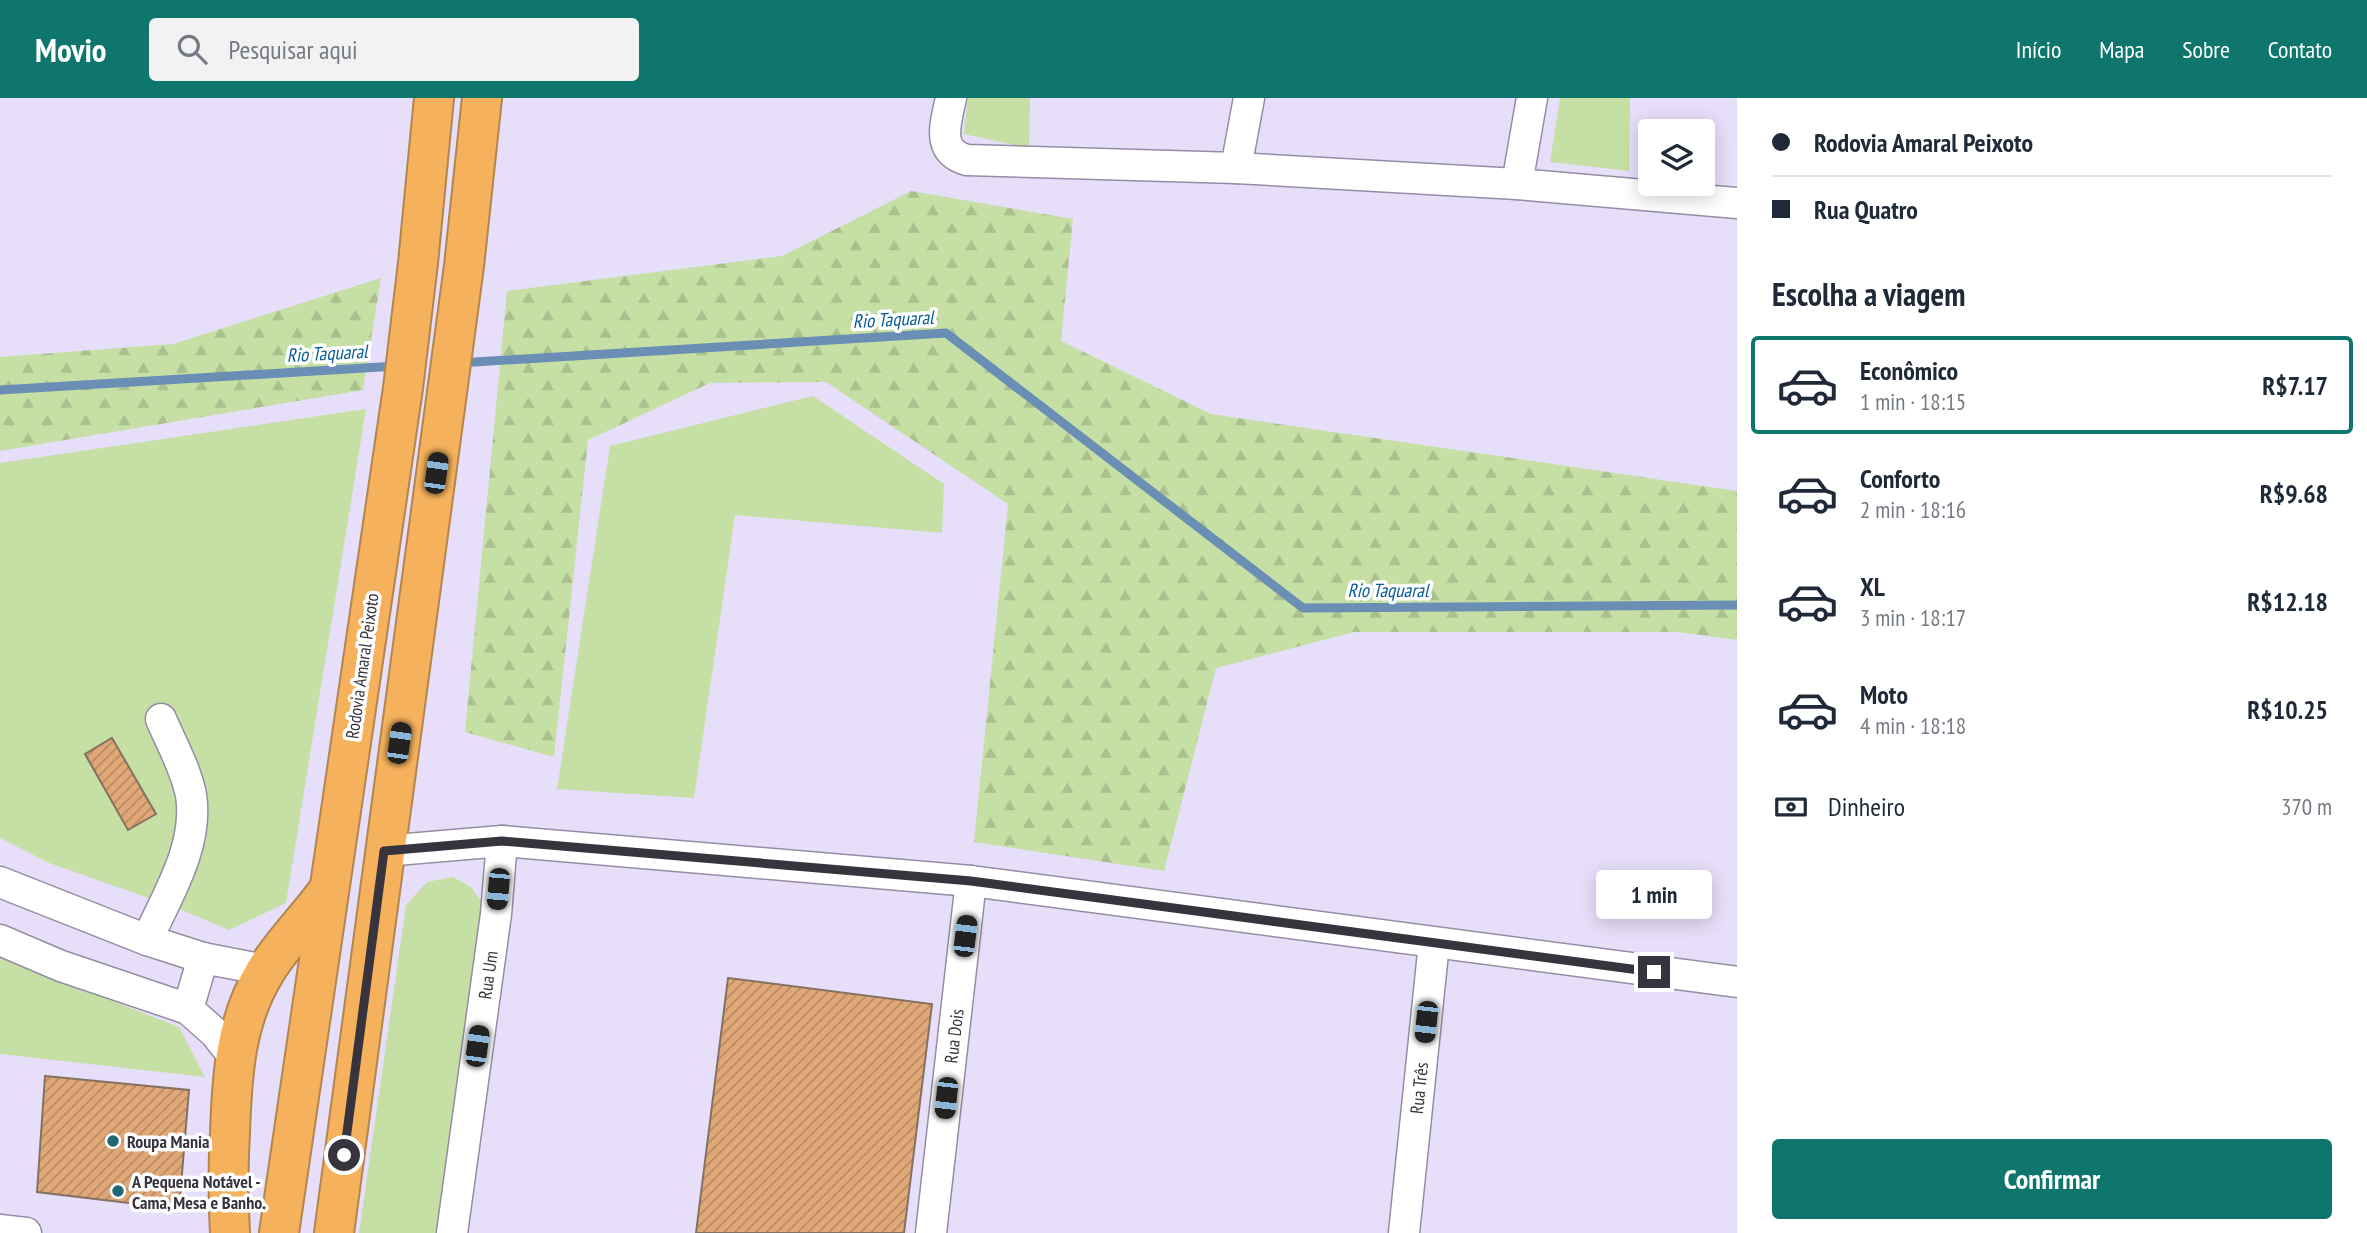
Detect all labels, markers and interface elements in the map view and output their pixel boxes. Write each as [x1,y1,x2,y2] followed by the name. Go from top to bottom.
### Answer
[149,18,639,81] search box
[35,28,107,71] text: Movio
[173,30,211,68] icon: search
[229,33,358,66] text: Pesquisar aqui
[2016,34,2061,65] text: Início
[2099,34,2144,65] text: Mapa
[2182,34,2230,65] text: Sobre
[2268,34,2332,65] text: Contato
[1638,119,1715,196] map controls
[1638,119,1715,196] button: layers
[1814,126,2033,159] text: Rodovia Amaral Peixoto
[1814,193,1918,226] text: Rua Quatro
[1772,273,1965,315] text: Escolha a viagem
[852,305,936,333] water label: Rio Taquaral
[286,339,370,367] water label: Rio Taquaral
[1776,354,1839,417] icon: car
[1860,354,1958,387] text: Econômico
[2262,369,2328,402] text: R$7.17
[1860,387,1966,416] text: 1 min · 18:15
[423,451,450,495] car
[1776,462,1839,525] icon: car
[1860,462,1940,495] text: Conforto
[2260,477,2328,510] text: R$9.68
[1860,495,1966,524] text: 2 min · 18:16
[1776,570,1839,633] icon: car
[1860,570,1885,603] text: XL
[1348,578,1430,602] water label: Rio Taquaral
[2247,585,2328,618] text: R$12.18
[340,592,384,740] street label: Rodovia Amaral Peixoto
[1860,603,1966,632] text: 3 min · 18:17
[1776,678,1839,741] icon: car
[1860,678,1908,711] text: Moto
[2247,693,2328,726] text: R$10.25
[1860,711,1966,740] text: 4 min · 18:18
[386,721,413,765] car
[1772,788,1810,826] icon: cash
[1828,790,1905,823] text: Dinheiro
[2281,792,2332,821] text: 370 m
[486,867,511,911] car
[1596,870,1712,920] callout: 1 min
[1631,880,1677,909] text: 1 min
[953,914,978,958] car
[473,949,503,1001] street label: Rua Um
[1638,956,1670,988] route end
[1414,1000,1439,1044] car
[939,1007,969,1065] street label: Rua Dois
[464,1024,491,1068] car
[1405,1061,1433,1115] street label: Rua Três
[934,1076,959,1120] car
[127,1130,210,1153] place label: Roupa Mania
[105,1133,121,1149] marker: Roupa Mania
[328,1139,360,1171] route start
[1772,1139,2332,1219] button: Confirmar
[131,1170,266,1214] place label: A Pequena Notável - Cama, Mesa e Banho.
[110,1183,126,1199] marker: A Pequena Notável - Cama, Mesa e Banho.

